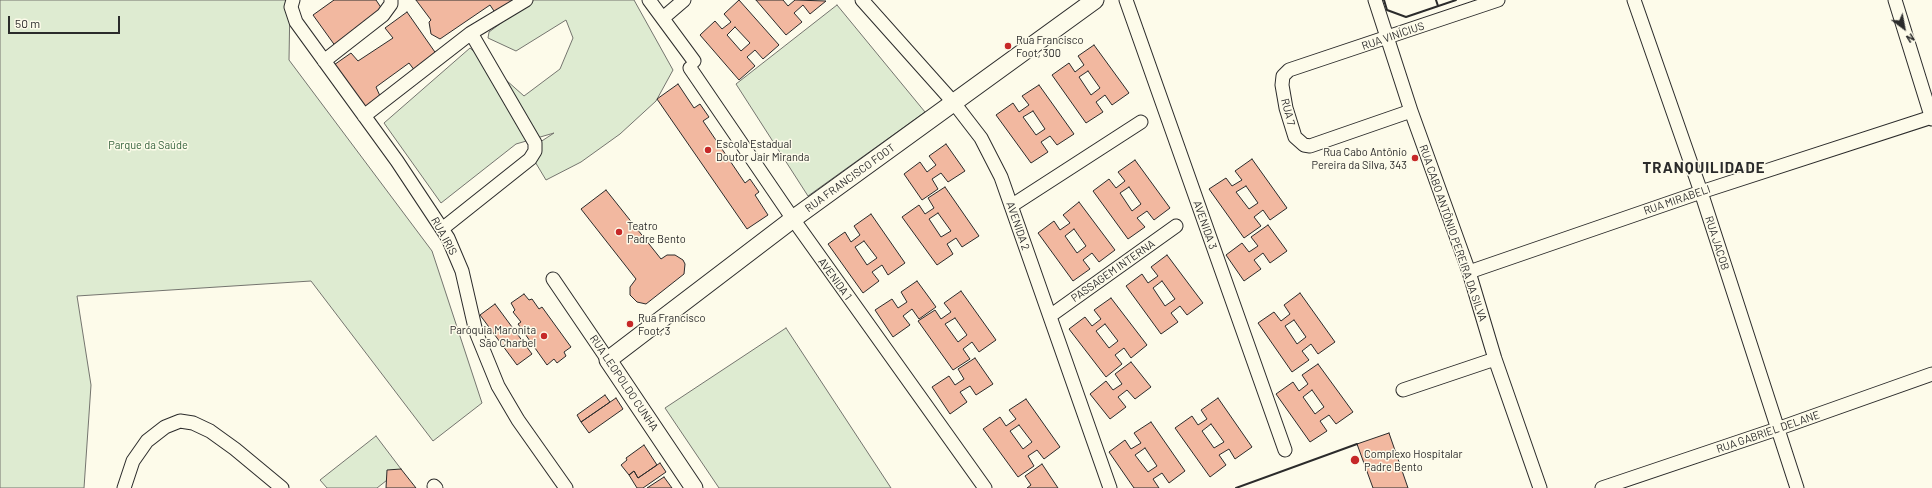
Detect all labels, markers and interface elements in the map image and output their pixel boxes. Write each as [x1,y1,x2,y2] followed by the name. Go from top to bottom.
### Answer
[10,8,122,34] scale bar
[1884,8,1924,48] north arrow
[15,16,40,30] text: 50 m
[1360,19,1426,53] street label: RUA VINÍCIUS
[1904,31,1917,46] text: N
[1016,33,1084,59] place label: Rua Francisco Foot, 300
[1003,41,1013,51] marker: Rua Francisco Foot, 300
[1278,97,1298,127] street label: RUA 7
[716,137,809,163] place label: Escola Estadual Doutor Jair Miranda
[108,138,188,152] park label: Parque da Saúde
[802,141,898,215] street label: RUA FRANCISCO FOOT
[1416,143,1490,323] street label: RUA CABO ANTÔNIO PEREIRA DA SILVA
[703,145,713,155] marker: Escola Estadual Doutor Jair Miranda
[1312,145,1407,171] place label: Rua Cabo Antônio Pereira da Silva, 343
[1410,153,1420,163] marker: Rua Cabo Antônio Pereira da Silva, 343
[1643,159,1765,177] district label: TRANQUILIDADE
[1642,182,1712,218] street label: RUA MIRABELI
[1191,199,1219,251] street label: AVENIDA 3
[1004,200,1032,252] street label: AVENIDA 2
[1702,214,1732,272] street label: RUA JACOB
[428,215,460,257] street label: RUA IRIS
[627,219,686,245] place label: Teatro Padre Bento
[614,227,624,237] marker: Teatro Padre Bento
[1068,237,1158,305] street label: PASSAGEM INTERNA
[815,255,855,303] street label: AVENIDA 1
[638,311,706,337] place label: Rua Francisco Foot, 3
[625,319,635,329] marker: Rua Francisco Foot, 3
[450,323,536,349] place label: Paróquia Maronita São Charbel
[539,331,549,341] marker: Paróquia Maronita São Charbel
[587,332,661,434] street label: RUA LEOPOLDO CUNHA
[1715,408,1821,456] street label: RUA GABRIEL DELANE
[1364,447,1462,473] place label: Complexo Hospitalar Padre Bento
[1349,454,1361,466] marker: Complexo Hospitalar Padre Bento

